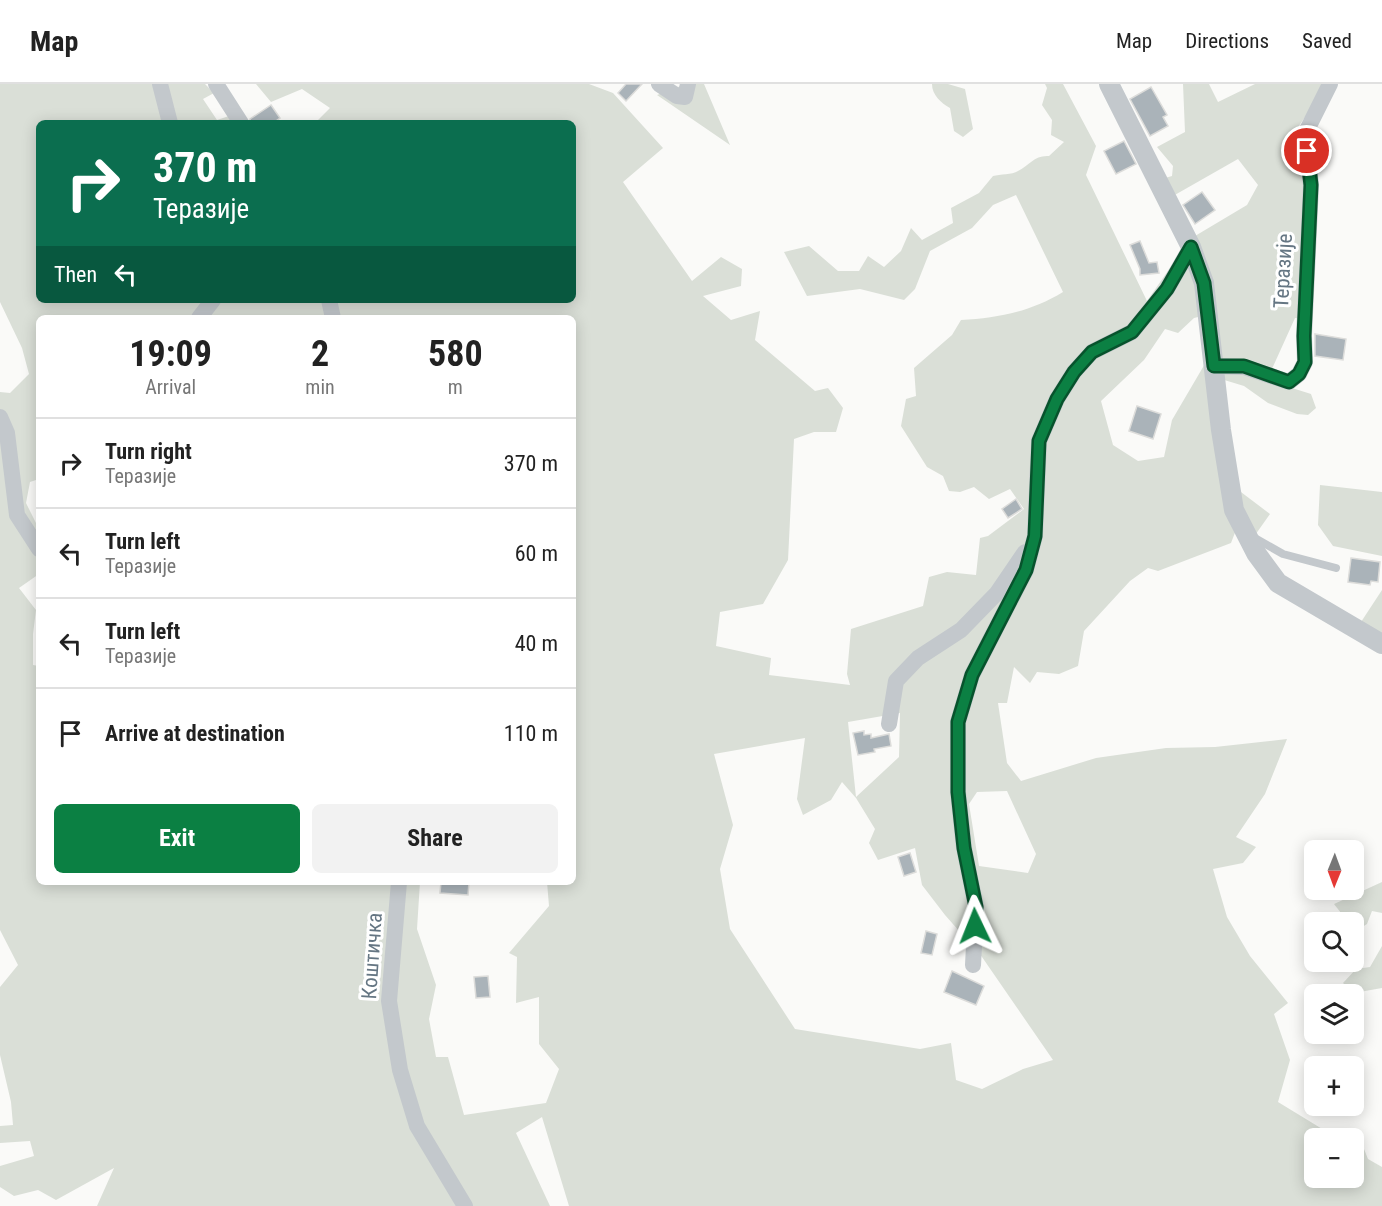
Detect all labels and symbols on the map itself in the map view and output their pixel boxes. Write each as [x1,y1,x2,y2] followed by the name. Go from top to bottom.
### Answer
[1281,125,1332,176] pin
[1269,233,1297,309] street label: Теразије
[1304,840,1364,900] north arrow
[943,894,1007,958] position arrow
[357,912,387,1000] street label: Коштичка

